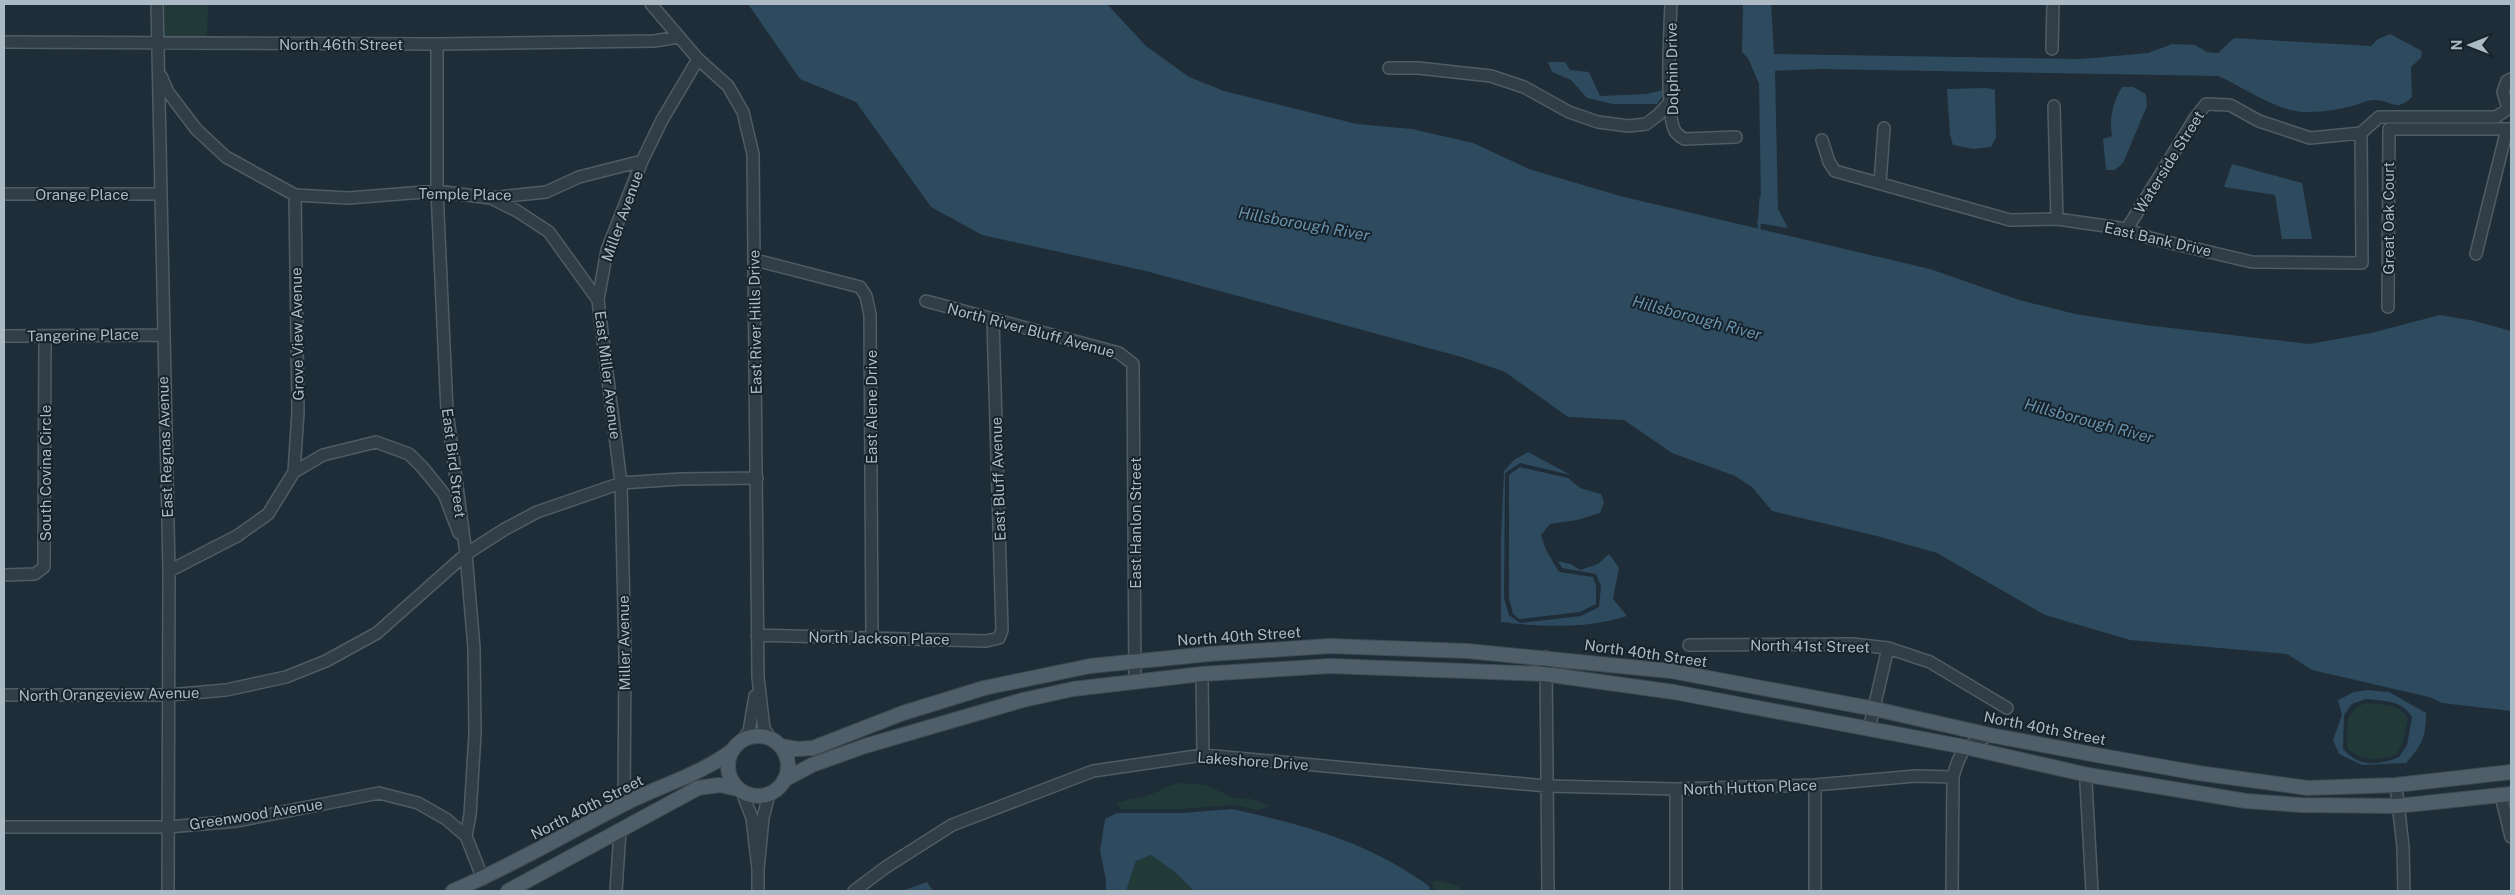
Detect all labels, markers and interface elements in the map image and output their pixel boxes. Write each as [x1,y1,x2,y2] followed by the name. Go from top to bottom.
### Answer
[2445,20,2495,70] north arrow
[1663,22,1681,116] street label: Dolphin Drive
[279,36,403,53] street label: North 46th Street
[2449,40,2465,50] text: N
[2131,107,2207,216] street label: Waterside Street
[2380,161,2397,274] street label: Great Oak Court
[598,168,646,264] street label: Miller Avenue
[418,185,512,203] street label: Temple Place
[35,186,129,203] street label: Orange Place
[1237,203,1372,245] water label: Hillsborough River
[2103,218,2213,260] street label: East Bank Drive
[745,250,765,394] street label: East River Hills Drive
[287,267,307,401] street label: Grove View Avenue
[1630,292,1765,345] water label: Hillsborough River
[946,299,1116,361] street label: North River Bluff Avenue
[592,310,624,440] street label: East Miller Avenue
[27,326,139,344] street label: Tangerine Place
[863,350,880,464] street label: East Alene Drive
[154,376,176,518] street label: East Regnas Avenue
[2022,395,2157,448] water label: Hillsborough River
[37,405,54,541] street label: South Covina Circle
[439,407,469,519] street label: East Bird Street
[987,417,1009,541] street label: East Bluff Avenue
[1127,457,1144,589] street label: East Hanlon Street
[615,595,633,691] street label: Miller Avenue
[1177,623,1302,649] street label: North 40th Street
[808,628,950,648] street label: North Jackson Place
[1583,636,1709,670] street label: North 40th Street
[1750,636,1870,656] street label: North 41st Street
[18,684,200,704] street label: North Orangeview Avenue
[1983,708,2108,748] street label: North 40th Street
[1197,749,1309,773] street label: Lakeshore Drive
[528,771,646,843] street label: North 40th Street
[1683,776,1817,798] street label: North Hutton Place
[188,795,324,833] street label: Greenwood Avenue

